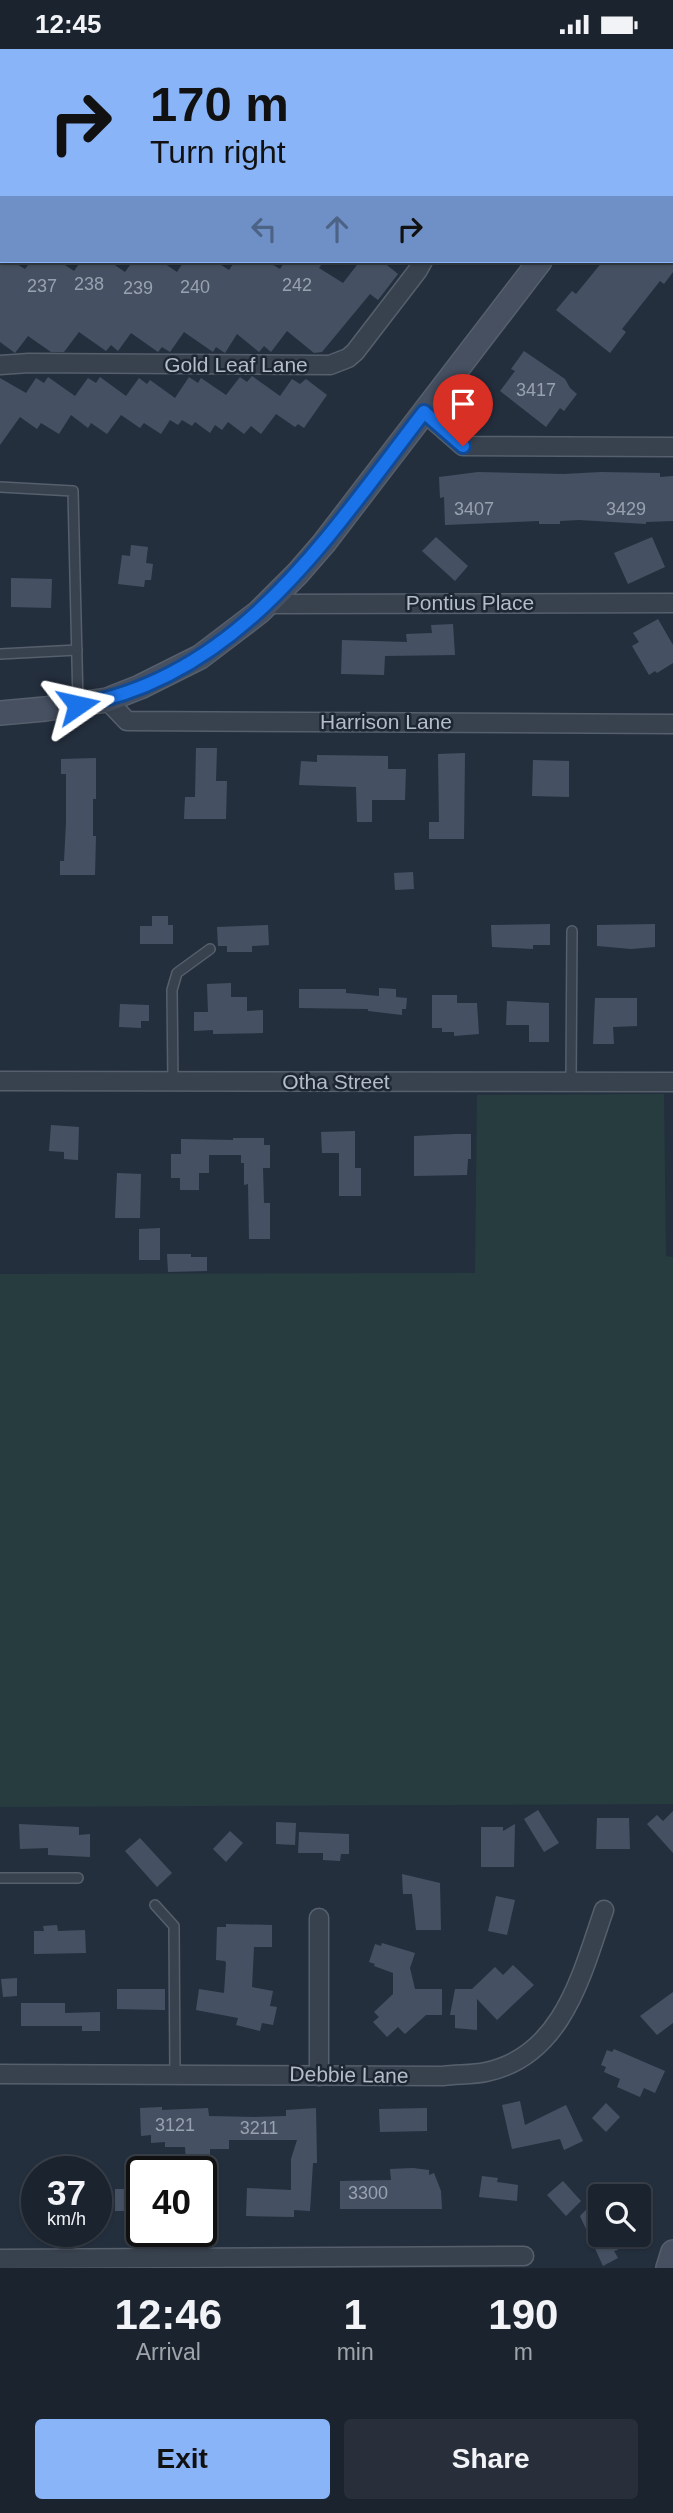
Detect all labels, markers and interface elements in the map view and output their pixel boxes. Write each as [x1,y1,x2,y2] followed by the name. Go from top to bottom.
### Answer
[35,9,102,39] text: 12:45
[35,77,126,168] icon: right
[150,77,289,131] text: 170 m
[150,134,286,170] text: Turn right
[245,210,283,248] icon: left
[318,210,356,248] icon: ahead
[391,210,429,248] icon: right
[74,274,104,294] house number: 238
[282,275,312,295] house number: 242
[27,276,57,296] house number: 237
[180,277,210,297] house number: 240
[123,278,153,298] house number: 239
[164,353,308,376] street label: Gold Leaf Lane
[433,374,493,446] pin
[516,380,556,400] house number: 3417
[444,385,482,423] icon: arrive
[454,499,494,519] house number: 3407
[606,499,646,519] house number: 3429
[406,591,534,614] street label: Pontius Place
[41,668,115,742] position arrow
[320,710,452,733] street label: Harrison Lane
[282,1070,390,1093] street label: Otha Street
[289,2062,409,2087] street label: Debbie Lane
[155,2115,195,2135] house number: 3121
[240,2118,278,2138] house number: 3211
[126,2156,217,2247] speed limit sign: 40
[47,2173,86,2212] text: 37
[348,2183,388,2203] house number: 3300
[588,2184,651,2247] map controls
[588,2184,651,2247] button: search
[47,2209,86,2229] text: km/h
[115,2291,222,2338] text: 12:46
[343,2291,367,2338] text: 1
[488,2291,558,2338] text: 190
[136,2339,201,2365] text: Arrival
[337,2339,374,2365] text: min
[514,2339,533,2365] text: m
[35,2419,330,2499] button: Exit
[344,2419,638,2499] button: Share

